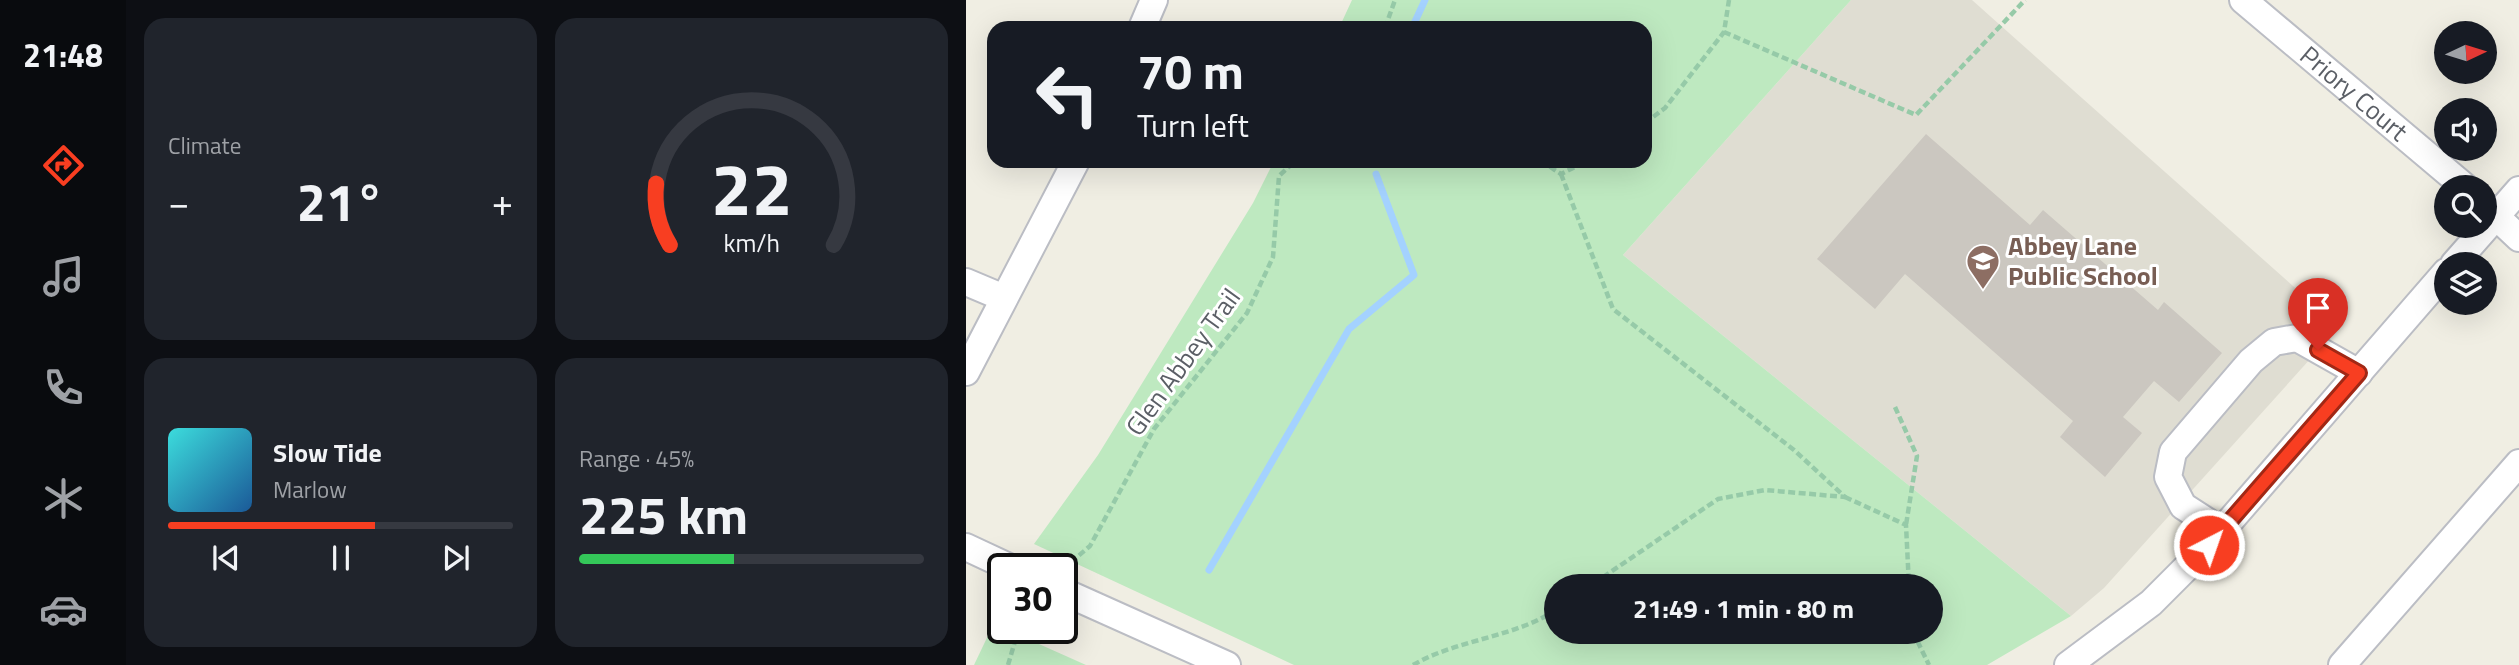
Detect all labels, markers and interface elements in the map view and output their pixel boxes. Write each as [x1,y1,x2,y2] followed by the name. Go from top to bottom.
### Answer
[2434,21,2497,84] north arrow
[2434,21,2497,315] map controls
[23,31,103,79] text: 21:48
[1137,33,1244,108] text: 70 m
[2292,36,2417,150] street label: Priory Court
[1022,49,1113,140] icon: left
[2434,98,2497,161] button: sound
[1137,101,1249,149] text: Turn left
[168,128,241,163] text: Climate
[711,133,792,243] text: 22
[39,141,88,190] icon: directions
[297,162,384,241] text: 21°
[168,173,189,231] text: −
[492,173,513,231] text: +
[2434,175,2497,238] button: search
[723,224,780,262] text: km/h
[2008,226,2158,295] place label: Abbey Lane Public School
[1964,242,2002,291] school or university icon: Abbey Lane Public School
[39,252,88,301] icon: music
[2434,252,2497,315] button: layers
[2288,278,2348,350] pin
[1116,280,1250,444] street label: Glen Abbey Trail
[2299,289,2337,327] icon: arrive
[39,363,88,412] icon: phone
[273,433,382,472] text: Slow Tide
[579,441,694,476] text: Range · 45%
[273,472,347,507] text: Marlow
[39,474,88,523] icon: climate
[579,475,748,554] text: 225 km
[2172,508,2246,582] position arrow
[207,539,245,577] icon: previous
[322,539,360,577] icon: pause
[437,539,475,577] icon: next
[987,553,1078,644] speed limit sign: 30
[39,585,88,634] icon: car
[1633,589,1854,628] text: 21:49 · 1 min · 80 m

